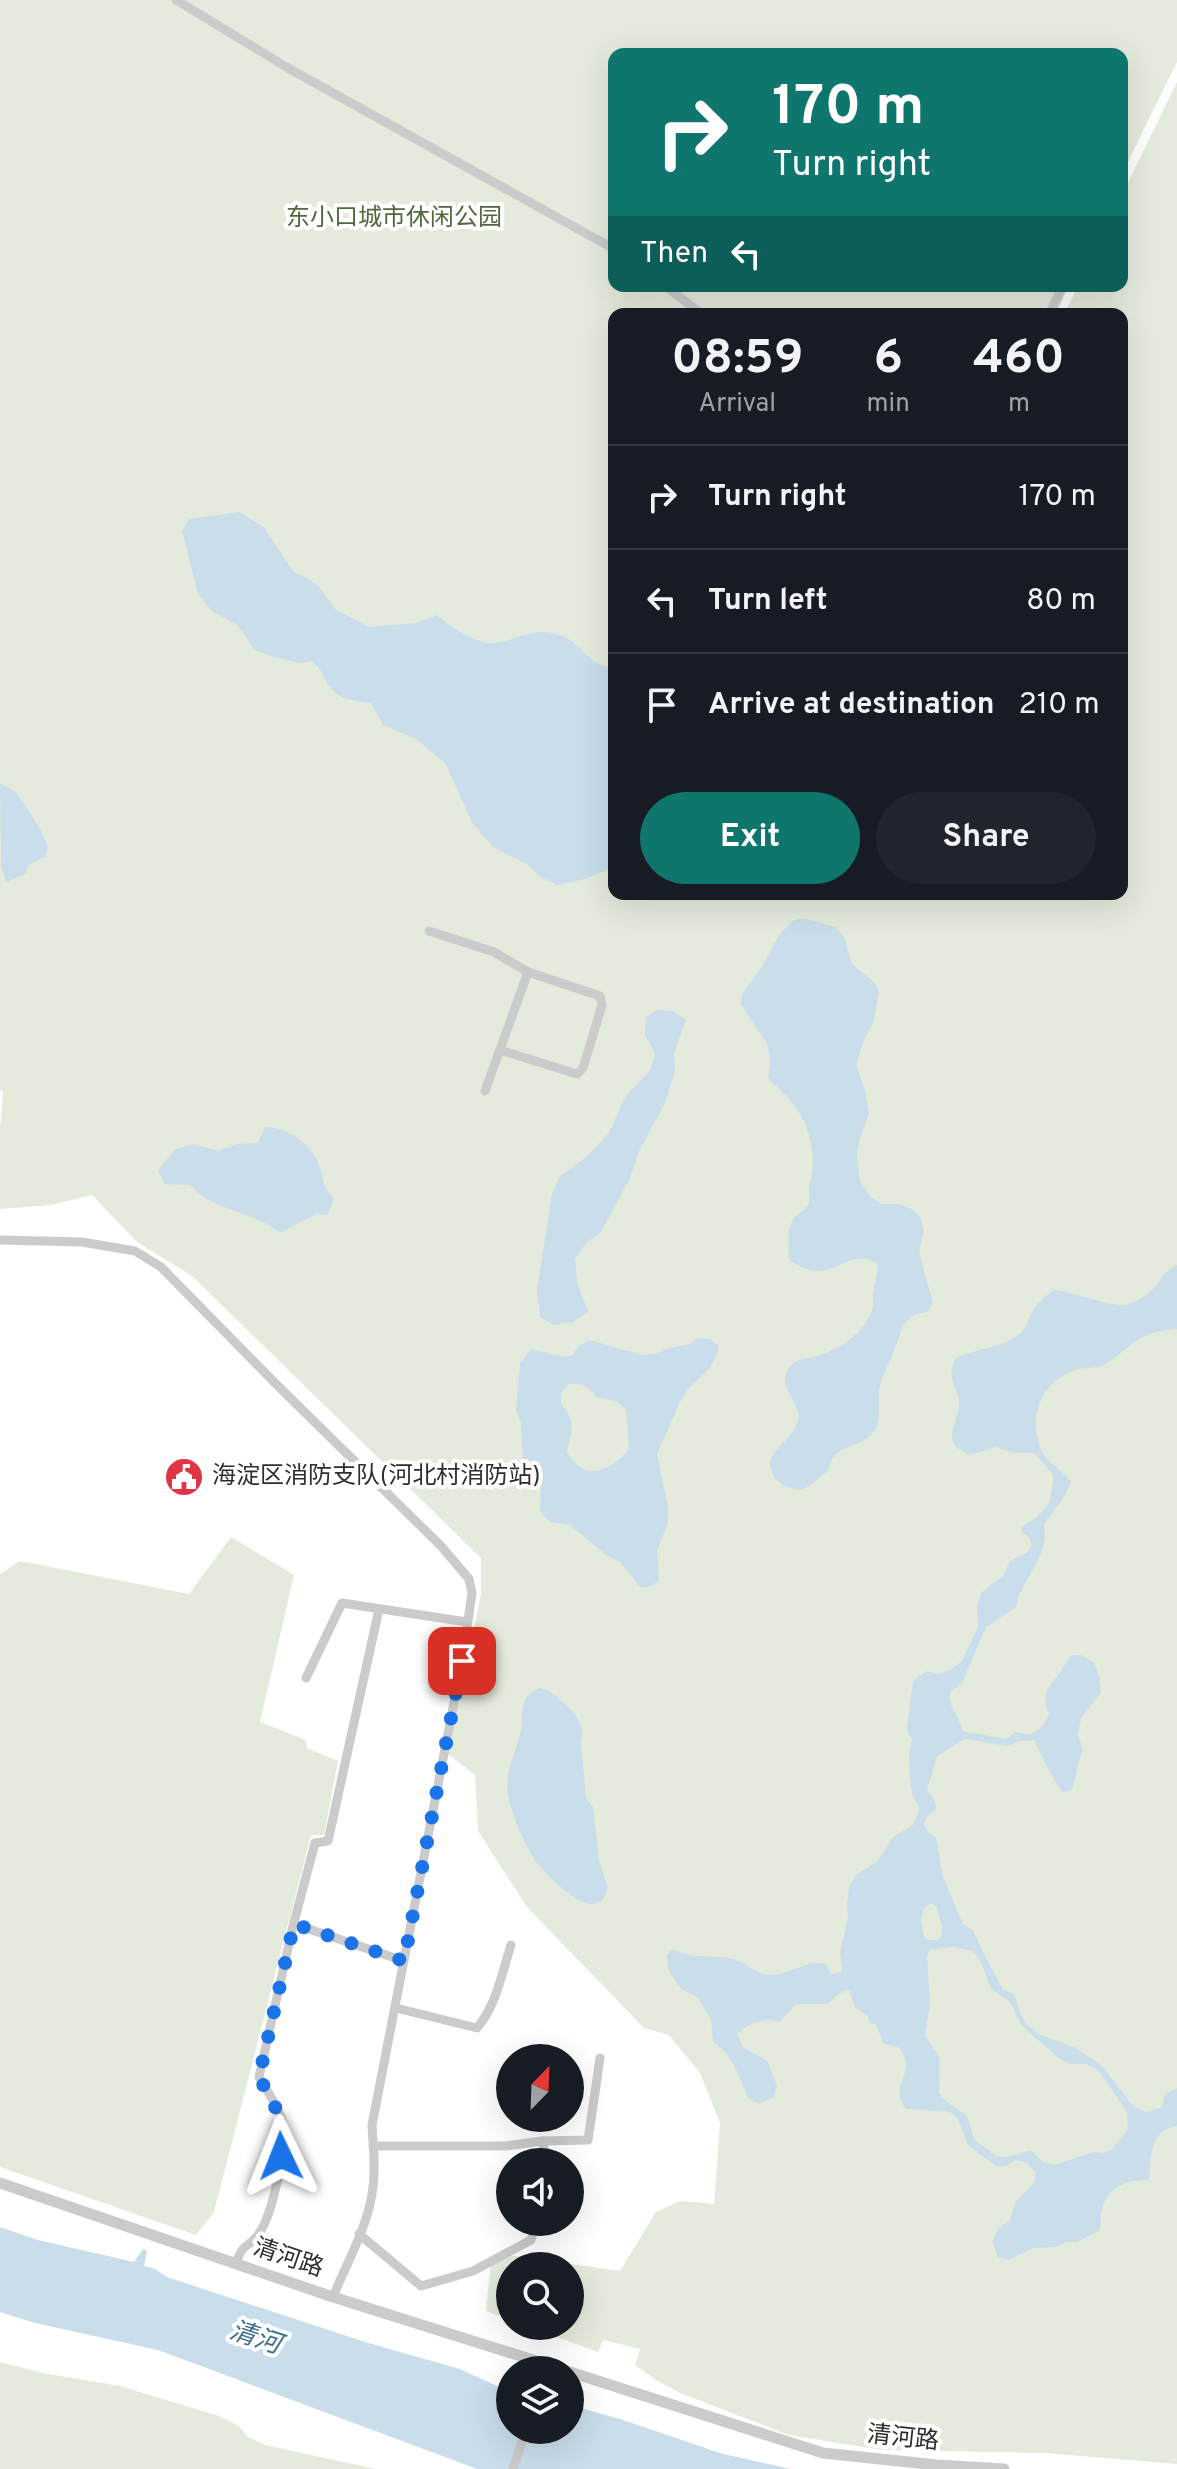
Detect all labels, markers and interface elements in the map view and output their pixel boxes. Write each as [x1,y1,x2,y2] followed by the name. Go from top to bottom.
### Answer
[772,74,924,144] text: 170 m
[640,80,744,184] icon: right
[772,143,931,189] text: Turn right
[286,204,502,234] park label: 东小口城市休闲公园
[724,232,768,276] icon: left
[640,236,708,273] text: Then
[671,330,803,390] text: 08:59
[873,330,903,390] text: 6
[973,330,1065,390] text: 460
[699,388,776,421] text: Arrival
[867,388,910,421] text: min
[1008,388,1030,421] text: m
[640,475,684,519] icon: right
[708,479,846,516] text: Turn right
[1018,479,1096,516] text: 170 m
[640,579,684,623] icon: left
[708,583,828,620] text: Turn left
[1026,583,1096,620] text: 80 m
[640,683,684,727] icon: arrive
[708,687,994,724] text: Arrive at destination
[1018,687,1100,724] text: 210 m
[640,792,860,884] button: Exit
[876,792,1096,884] button: Share
[163,1456,205,1498] public building icon: 海淀区消防支队(河北村消防站)
[212,1462,540,1492] place label: 海淀区消防支队(河北村消防站)
[428,1627,496,1695] pin
[440,1639,484,1683] icon: arrive
[496,2044,584,2132] north arrow
[496,2044,584,2444] map controls
[239,2114,323,2198] position arrow
[496,2148,584,2236] button: sound
[249,2233,327,2285] street label: 清河路
[496,2252,584,2340] button: search
[225,2315,290,2364] water label: 清河
[496,2356,584,2444] button: layers
[866,2420,940,2458] street label: 清河路

